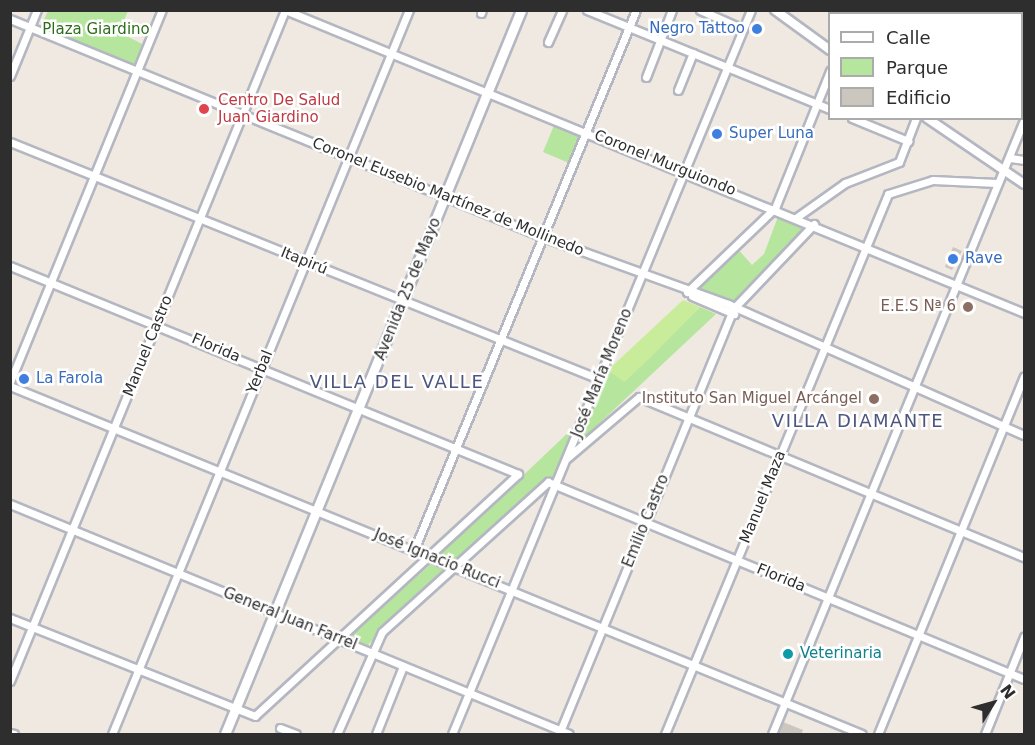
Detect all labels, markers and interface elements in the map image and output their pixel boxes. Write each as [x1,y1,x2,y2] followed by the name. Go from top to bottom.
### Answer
[828,12,1023,120] legend
[649,20,745,38] place label: Negro Tattoo
[42,21,150,39] park label: Plaza Giardino
[750,22,764,36] marker: Negro Tattoo
[886,27,931,48] text: Calle
[886,57,948,78] text: Parque
[886,87,951,108] text: Edificio
[218,91,340,126] place label: Centro De Salud Juan Giardino
[195,100,213,118] marker: Centro De Salud Juan Giardino
[729,125,814,143] place label: Super Luna
[592,126,738,200] street label: Coronel Murguiondo
[710,127,724,141] marker: Super Luna
[310,134,586,260] street label: Coronel Eusebio Martínez de Mollinedo
[371,215,445,363] street label: Avenida 25 de Mayo
[278,244,330,278] street label: Itapirú
[965,250,1002,268] place label: Rave
[946,252,960,266] marker: Rave
[119,293,177,399] street label: Manuel Castro
[881,298,956,316] place label: E.E.S Nª 6
[961,300,975,314] marker: E.E.S Nª 6
[568,306,636,440] street label: José María Moreno
[189,330,243,366] street label: Florida
[243,348,277,396] street label: Yerbal
[36,370,103,388] place label: La Farola
[310,371,484,393] district label: VILLA DEL VALLE
[17,372,31,386] marker: La Farola
[642,390,862,408] place label: Instituto San Miguel Arcángel
[867,392,881,406] marker: Instituto San Miguel Arcángel
[772,410,944,432] district label: VILLA DIAMANTE
[736,448,790,546] street label: Manuel Maza
[619,472,673,570] street label: Emilio Castro
[371,525,503,593] street label: José Ignacio Rucci
[754,560,808,596] street label: Florida
[220,584,360,654] street label: General Juan Farrel
[800,645,882,663] place label: Veterinaria
[781,647,795,661] marker: Veterinaria
[963,673,1023,733] north arrow
[996,681,1019,703] text: N

